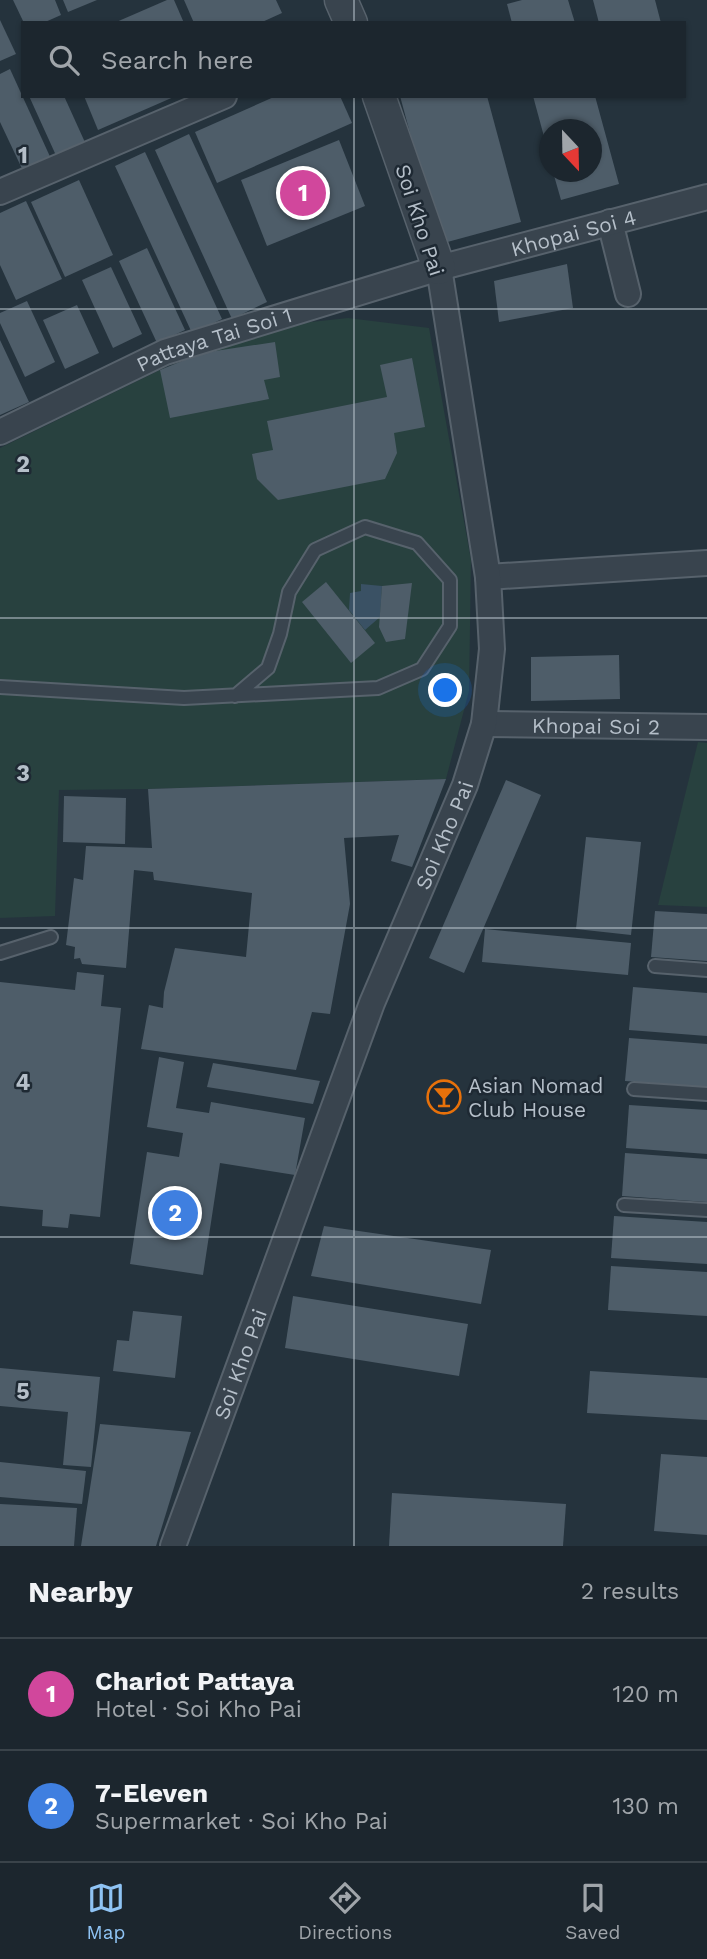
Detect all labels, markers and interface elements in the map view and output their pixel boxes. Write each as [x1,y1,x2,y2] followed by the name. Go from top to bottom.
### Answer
[21,21,686,98] search box
[45,41,83,79] icon: search
[101,45,253,75] text: Search here
[539,119,602,182] north arrow
[18,142,28,169] text: 1
[390,161,450,279] street label: Soi Kho Pai
[280,167,326,219] pin: 1
[508,204,639,261] street label: Khopai Soi 4
[132,301,295,377] street label: Pattaya Tai Soi 1
[16,451,30,478] text: 2
[428,673,462,707] your location
[532,712,660,739] street label: Khopai Soi 2
[16,760,30,787] text: 3
[409,778,478,893] street label: Soi Kho Pai
[16,1069,31,1096] text: 4
[468,1073,603,1122] place label: Asian Nomad Club House
[425,1078,463,1116] bar icon: Asian Nomad Club House
[152,1187,198,1239] pin: 2
[208,1305,271,1422] street label: Soi Kho Pai
[16,1378,30,1405] text: 5
[28,1574,133,1609] text: Nearby
[581,1578,679,1605] text: 2 results
[95,1666,294,1696] text: Chariot Pattaya
[46,1681,56,1708] text: 1
[613,1681,679,1708] text: 120 m
[95,1696,302,1723] text: Hotel · Soi Kho Pai
[95,1778,208,1808] text: 7-Eleven
[44,1793,58,1820] text: 2
[613,1793,679,1820] text: 130 m
[95,1808,388,1835] text: Supermarket · Soi Kho Pai
[87,1879,125,1944] tab: Map
[298,1879,392,1944] tab: Directions
[565,1879,620,1944] tab: Saved

